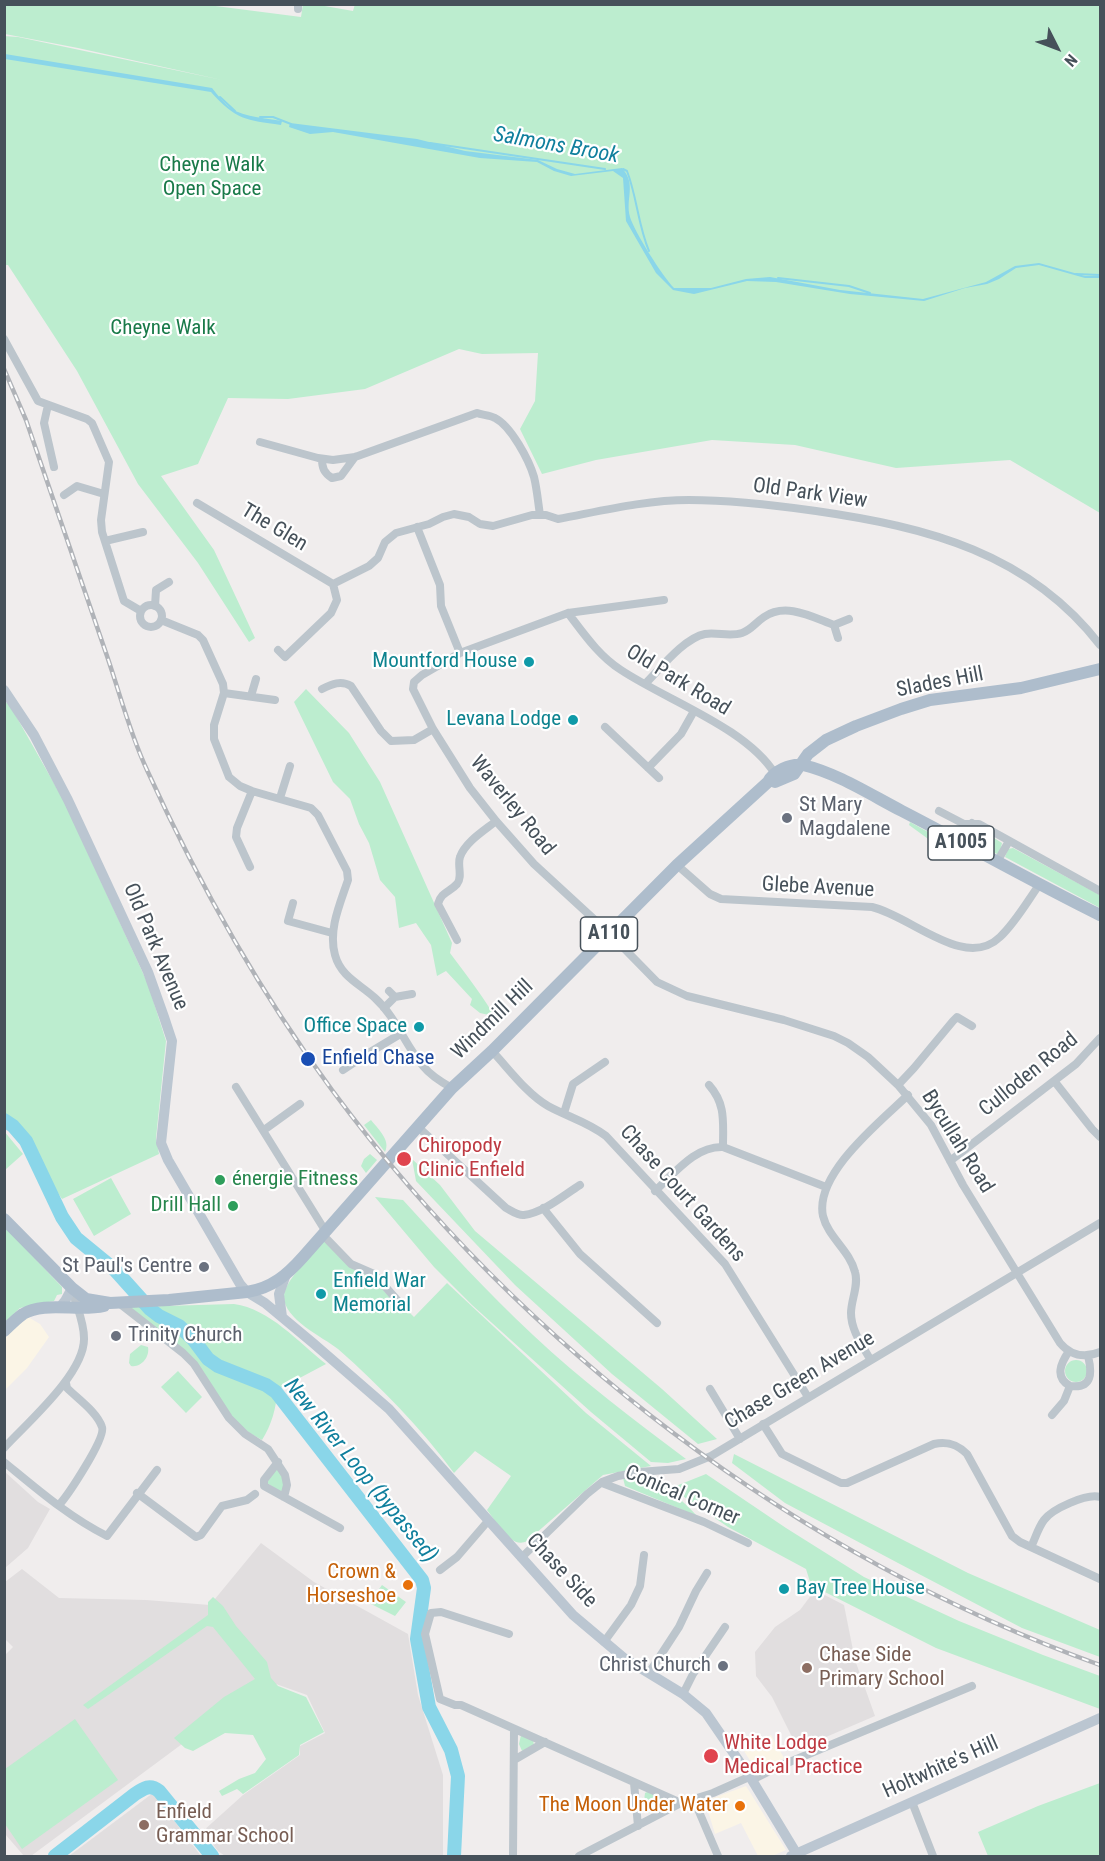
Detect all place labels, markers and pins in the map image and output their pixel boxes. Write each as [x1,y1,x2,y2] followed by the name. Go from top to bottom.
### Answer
[372,649,517,675] place label: Mountford House
[522,655,536,669] marker: Mountford House
[446,707,561,733] place label: Levana Lodge
[566,713,580,727] marker: Levana Lodge
[799,793,890,843] place label: St Mary Magdalene
[780,811,794,825] marker: St Mary Magdalene
[304,1014,407,1040] place label: Office Space
[412,1020,426,1034] marker: Office Space
[322,1046,434,1072] place label: Enfield Chase
[299,1050,317,1068] marker: Enfield Chase
[418,1134,525,1184] place label: Chiropody Clinic Enfield
[395,1150,413,1168] marker: Chiropody Clinic Enfield
[232,1167,358,1193] place label: énergie Fitness
[213,1173,227,1187] marker: énergie Fitness
[151,1193,221,1219] place label: Drill Hall
[226,1199,240,1213] marker: Drill Hall
[62,1254,192,1280] place label: St Paul's Centre
[197,1260,211,1274] marker: St Paul's Centre
[333,1269,426,1319] place label: Enfield War Memorial
[314,1287,328,1301] marker: Enfield War Memorial
[128,1323,242,1349] place label: Trinity Church
[109,1329,123,1343] marker: Trinity Church
[307,1560,396,1610] place label: Crown & Horseshoe
[796,1576,925,1602] place label: Bay Tree House
[401,1578,415,1592] marker: Crown & Horseshoe
[777,1582,791,1596] marker: Bay Tree House
[819,1643,945,1693] place label: Chase Side Primary School
[599,1653,711,1679] place label: Christ Church
[716,1659,730,1673] marker: Christ Church
[800,1661,814,1675] marker: Chase Side Primary School
[724,1731,862,1781] place label: White Lodge Medical Practice
[702,1747,720,1765] marker: White Lodge Medical Practice
[539,1793,728,1819] place label: The Moon Under Water
[733,1799,747,1813] marker: The Moon Under Water
[156,1800,294,1850] place label: Enfield Grammar School
[137,1818,151,1832] marker: Enfield Grammar School

